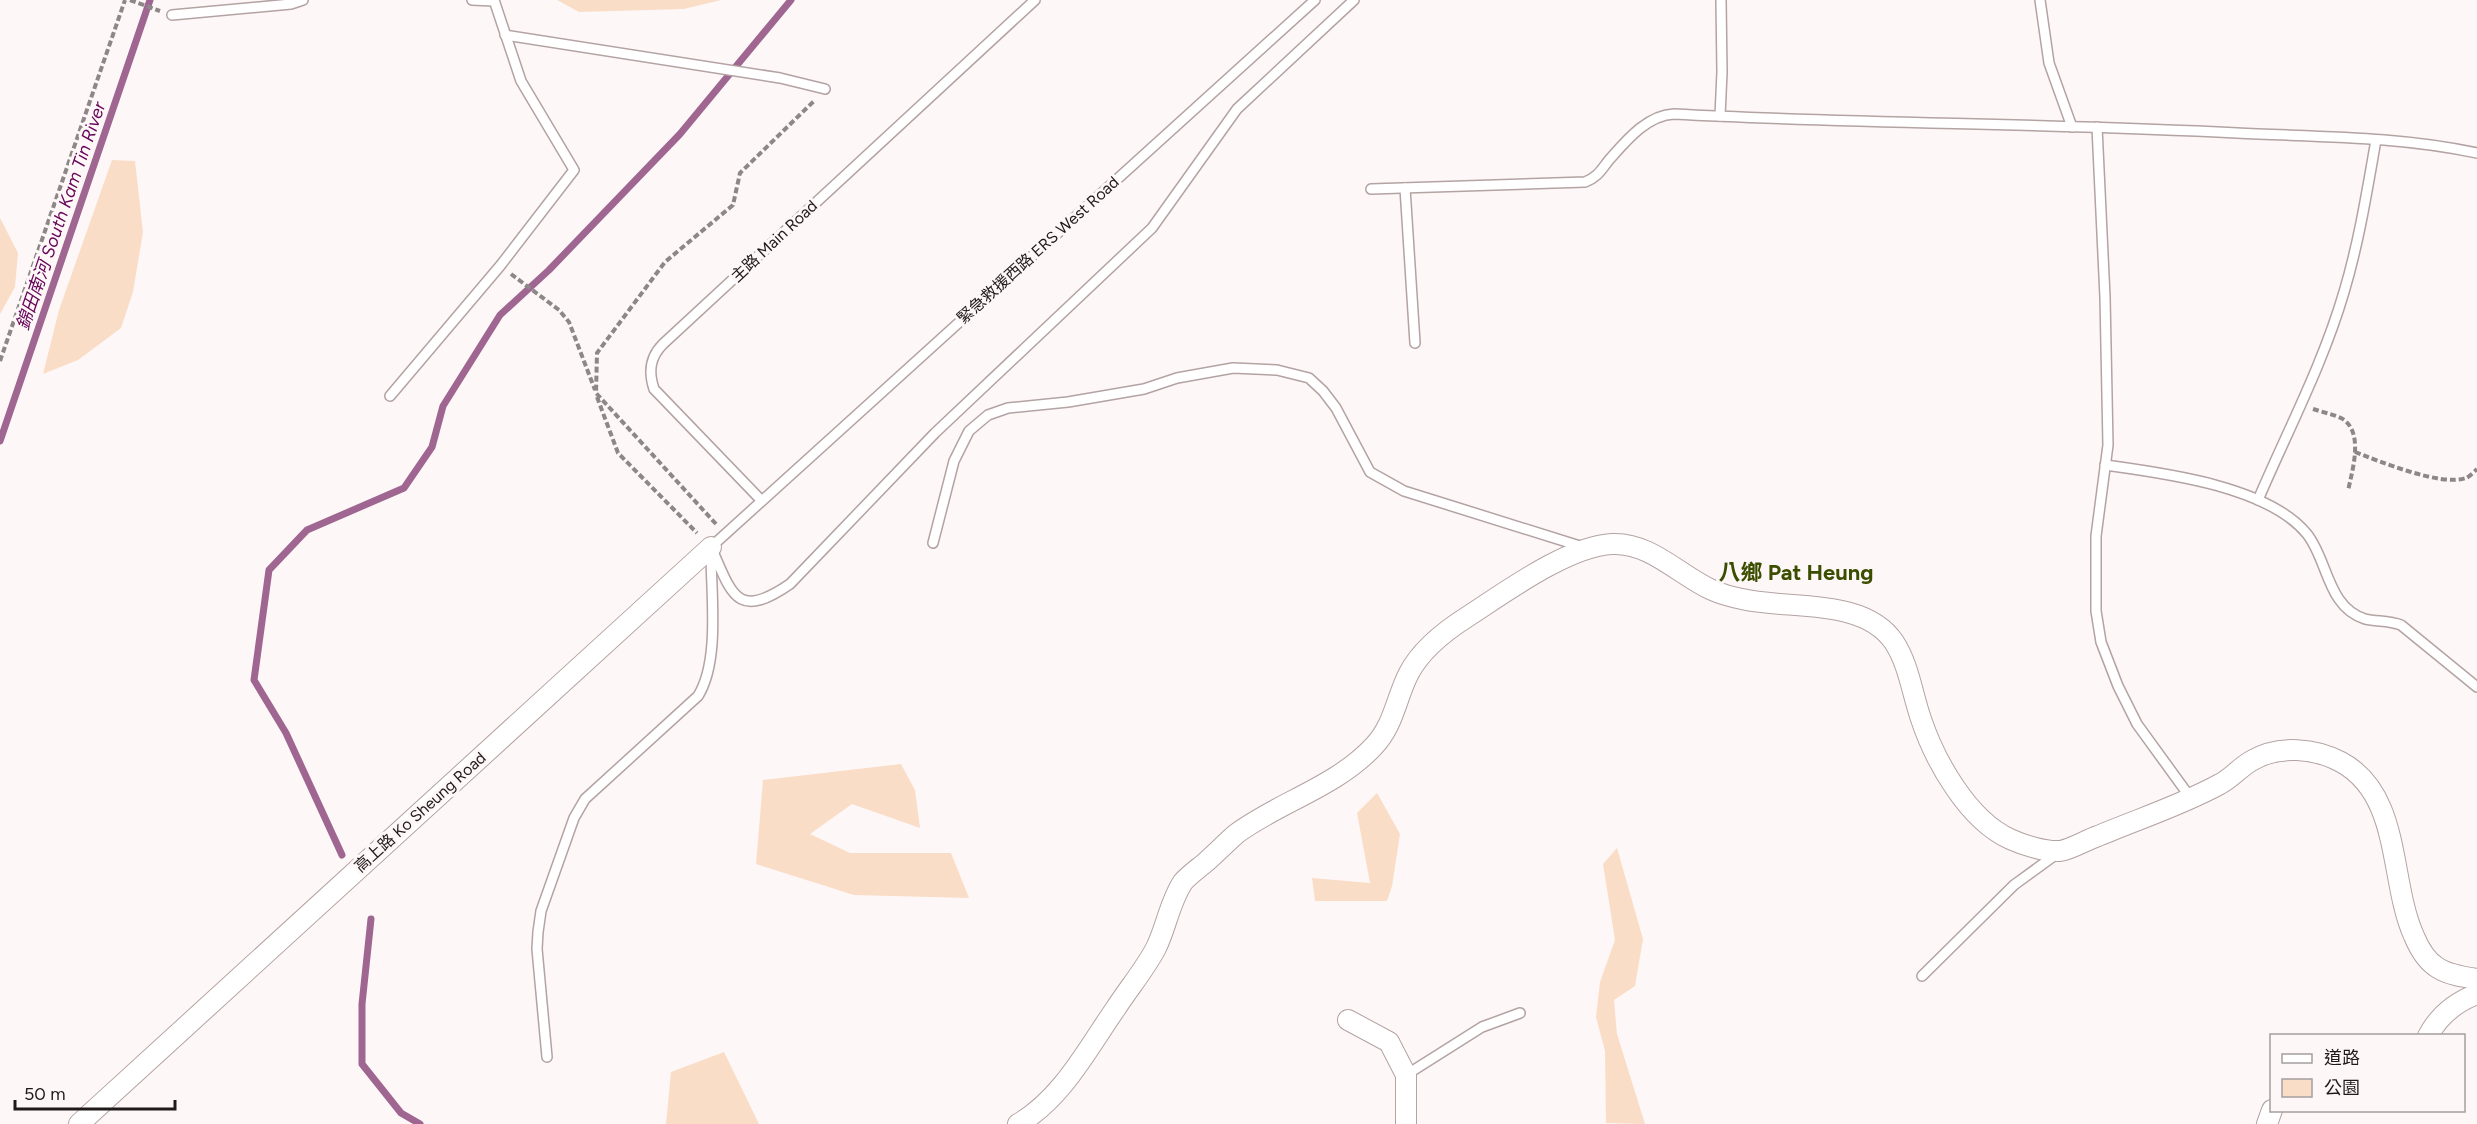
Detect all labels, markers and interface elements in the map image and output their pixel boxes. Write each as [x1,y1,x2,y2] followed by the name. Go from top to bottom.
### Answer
[12,98,111,333] water label: 錦田南河 South Kam Tin River
[953,172,1123,328] street label: 緊急救援西路 ERS West Road
[727,196,821,286] street label: 主路 Main Road
[1719,559,1874,586] district label: 八鄉 Pat Heung
[350,748,490,876] street label: 高上路 Ko Sheung Road
[2270,1034,2465,1112] legend
[2324,1047,2360,1069] text: 道路
[15,1073,176,1111] scale bar
[2324,1077,2360,1099] text: 公園
[24,1083,66,1105] text: 50 m

